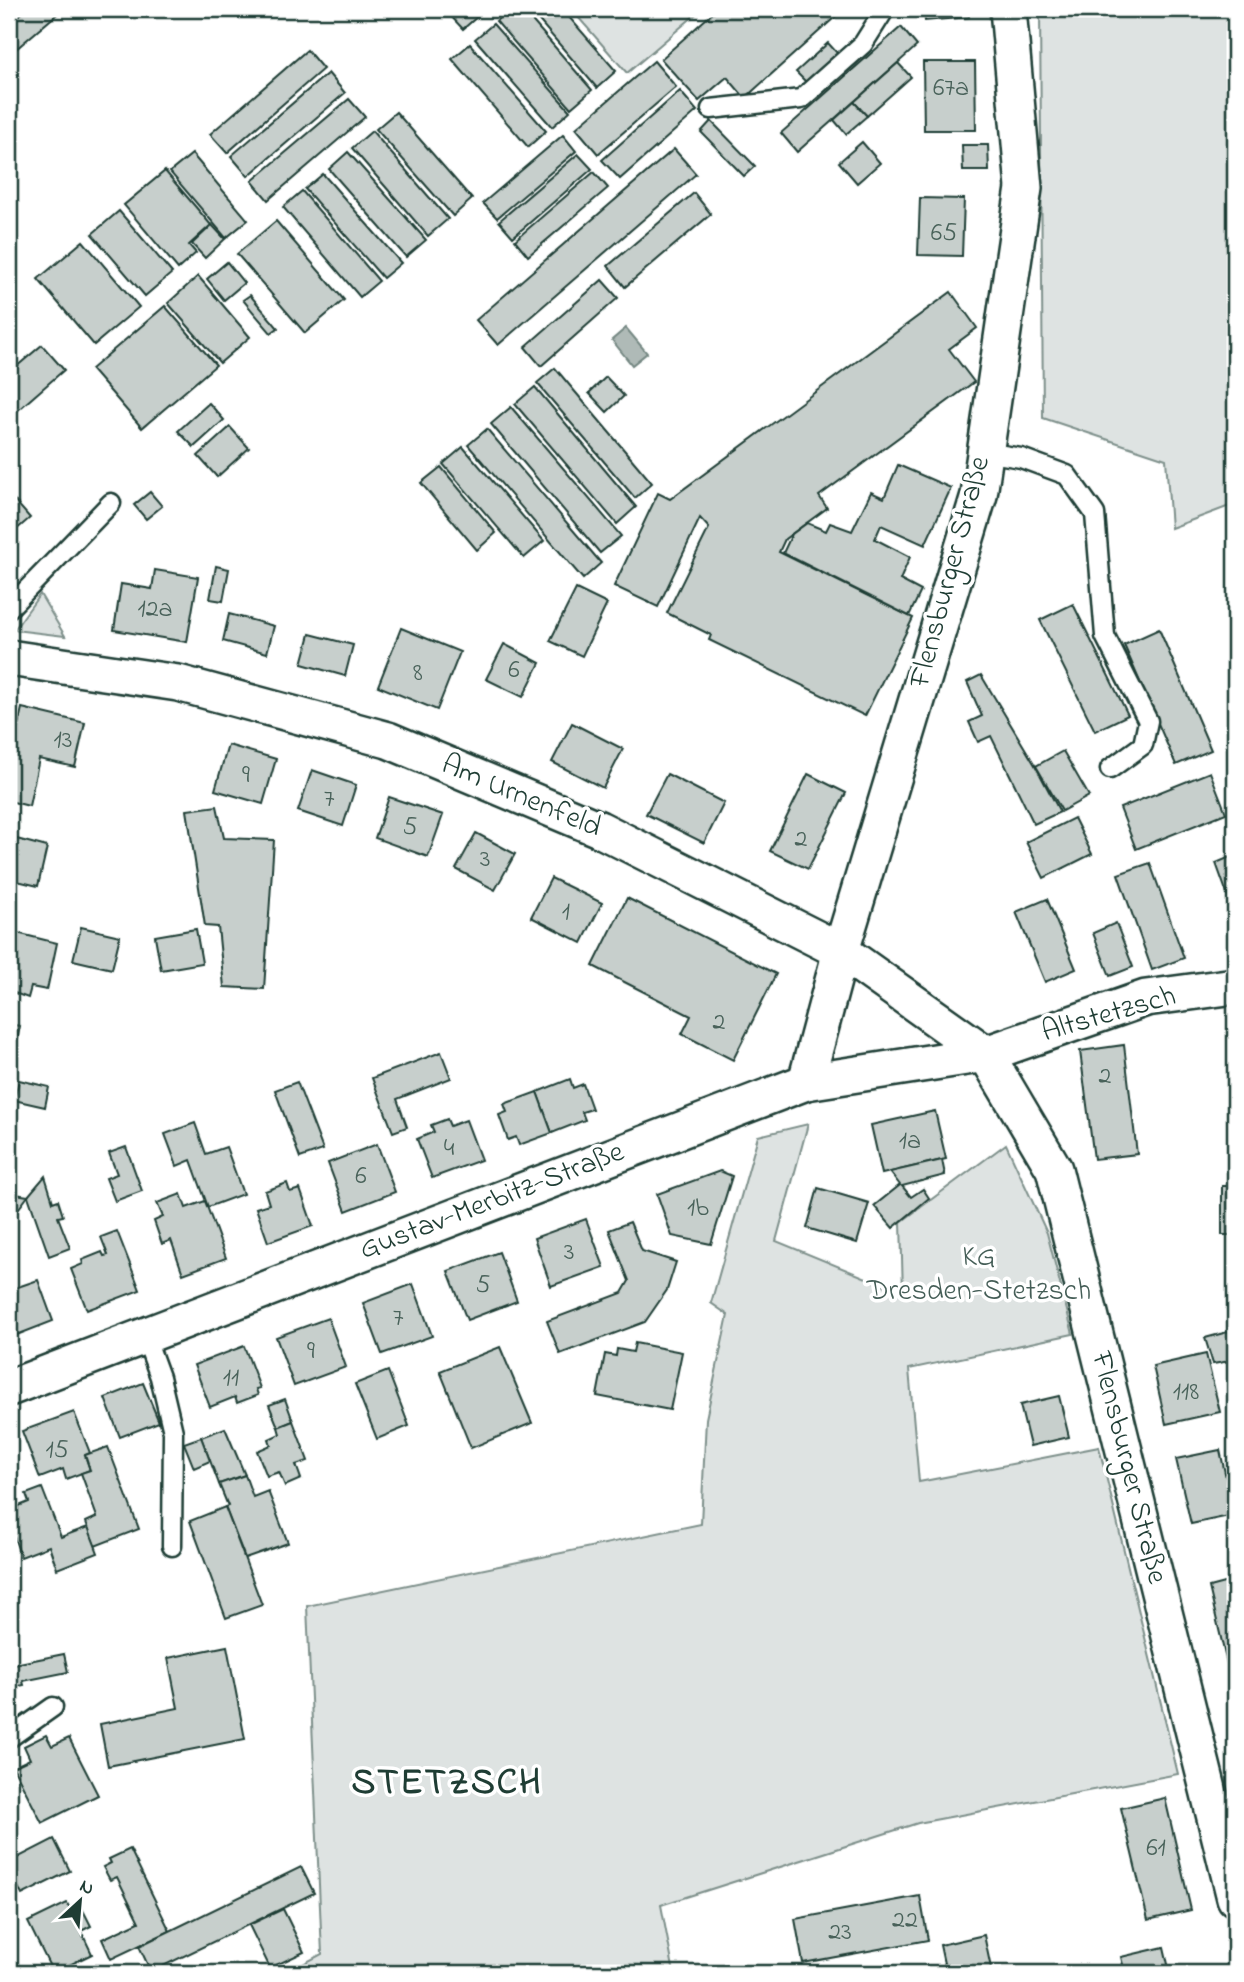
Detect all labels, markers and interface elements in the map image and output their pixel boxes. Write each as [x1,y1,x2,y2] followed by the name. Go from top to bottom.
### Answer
[933,70,969,108] house number: 67a
[931,215,957,253] house number: 65
[899,451,1003,694] street label: Flensburger Straße
[137,591,173,629] house number: 12a
[508,652,520,690] house number: 6
[413,655,423,693] house number: 8
[53,722,73,760] house number: 13
[434,744,608,850] street label: Am Urnenfeld
[242,757,250,795] house number: 9
[324,781,335,819] house number: 7
[403,809,418,847] house number: 5
[795,821,808,859] house number: 2
[480,841,490,879] house number: 3
[562,894,570,932] house number: 1
[1037,975,1181,1055] street label: Altstetzsch
[713,1004,726,1042] house number: 2
[1099,1058,1112,1096] house number: 2
[899,1123,921,1161] house number: 1a
[444,1130,455,1168] house number: 4
[353,1131,631,1273] street label: Gustav-Merbitz-Straße
[355,1158,367,1196] house number: 6
[687,1190,709,1228] house number: 1b
[564,1234,574,1272] house number: 3
[866,1236,1091,1314] park label: KG Dresden-Stetzsch
[476,1267,491,1305] house number: 5
[393,1300,404,1338] house number: 7
[307,1333,315,1371] house number: 9
[1078,1346,1178,1589] street label: Flensburger Straße
[223,1360,239,1398] house number: 11
[1173,1374,1199,1412] house number: 118
[45,1432,69,1470] house number: 15
[351,1757,543,1811] district label: STETZSCH
[1146,1830,1166,1868] house number: 61
[46,1867,116,1937] north arrow
[75,1873,98,1903] text: N
[892,1902,918,1940] house number: 22
[828,1914,852,1952] house number: 23

